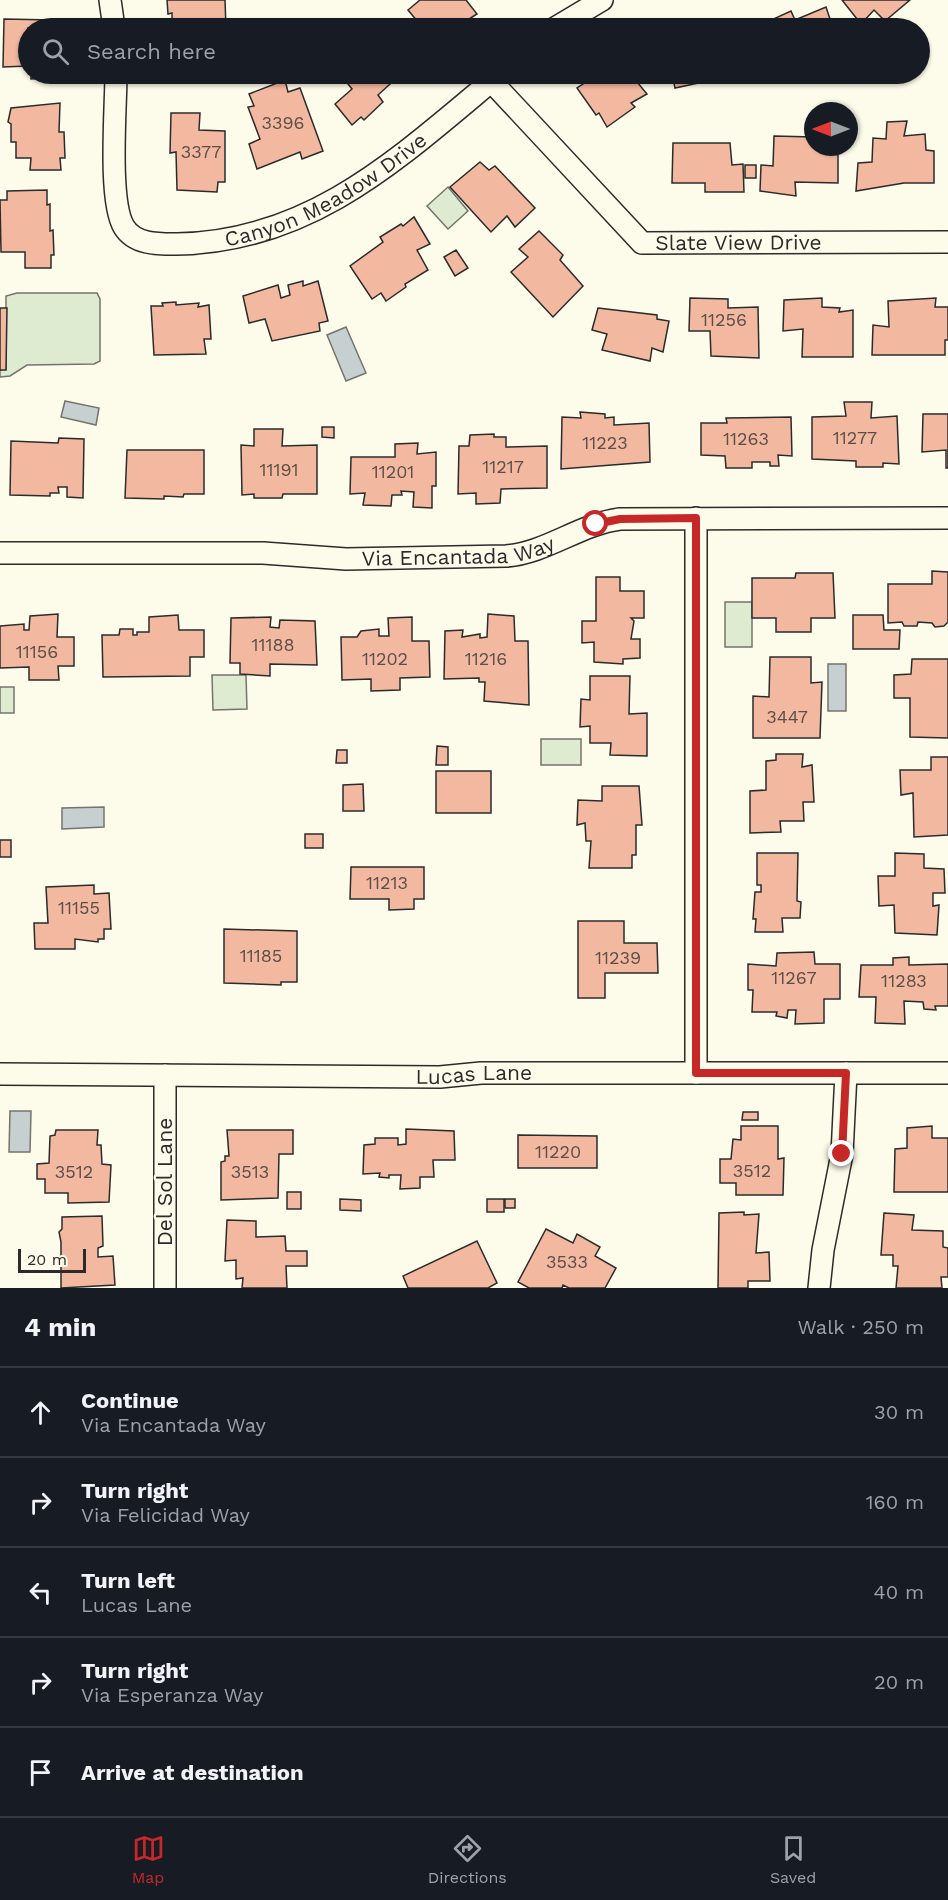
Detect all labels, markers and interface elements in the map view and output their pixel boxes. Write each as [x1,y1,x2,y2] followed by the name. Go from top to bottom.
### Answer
[18,18,930,84] search box
[39,35,72,68] icon: search
[87,39,216,64] text: Search here
[804,102,858,156] north arrow
[261,112,305,133] house number: 3396
[222,127,431,251] street label: Canyon Meadow Drive
[181,141,221,162] house number: 3377
[655,229,822,255] street label: Slate View Drive
[701,309,747,330] house number: 11256
[833,427,877,448] house number: 11277
[723,428,769,449] house number: 11263
[582,432,628,453] house number: 11223
[482,456,524,477] house number: 11217
[259,459,299,480] house number: 11191
[372,461,414,482] house number: 11201
[582,510,608,536] route start
[361,530,558,571] street label: Via Encantada Way
[251,634,295,655] house number: 11188
[16,641,58,662] house number: 11156
[362,648,408,669] house number: 11202
[465,648,507,669] house number: 11216
[766,706,808,727] house number: 3447
[366,872,408,893] house number: 11213
[58,897,100,918] house number: 11155
[240,945,282,966] house number: 11185
[595,947,641,968] house number: 11239
[771,967,817,988] house number: 11267
[881,970,927,991] house number: 11283
[416,1060,532,1089] street label: Lucas Lane
[152,1118,177,1246] street label: Del Sol Lane
[828,1140,854,1166] route end
[535,1141,581,1162] house number: 11220
[733,1160,771,1181] house number: 3512
[55,1161,93,1182] house number: 3512
[231,1161,269,1182] house number: 3513
[18,1246,86,1274] scale bar
[27,1250,67,1269] text: 20 m
[546,1251,588,1272] house number: 3533
[24,1312,96,1342] text: 4 min
[797,1315,924,1339] text: Walk · 250 m
[81,1388,179,1413] text: Continue
[24,1396,57,1429] icon: ahead
[874,1400,924,1424] text: 30 m
[81,1413,266,1437] text: Via Encantada Way
[81,1478,188,1503] text: Turn right
[24,1486,57,1519] icon: right
[866,1490,924,1514] text: 160 m
[81,1503,250,1527] text: Via Felicidad Way
[81,1568,175,1593] text: Turn left
[24,1576,57,1609] icon: left
[873,1580,924,1604] text: 40 m
[81,1593,192,1617] text: Lucas Lane
[81,1658,188,1683] text: Turn right
[24,1666,57,1699] icon: right
[874,1670,924,1694] text: 20 m
[81,1683,263,1707] text: Via Esperanza Way
[24,1756,57,1789] icon: arrive
[81,1760,304,1785] text: Arrive at destination
[132,1832,165,1887] tab: Map
[428,1832,507,1887] tab: Directions
[770,1832,816,1887] tab: Saved

